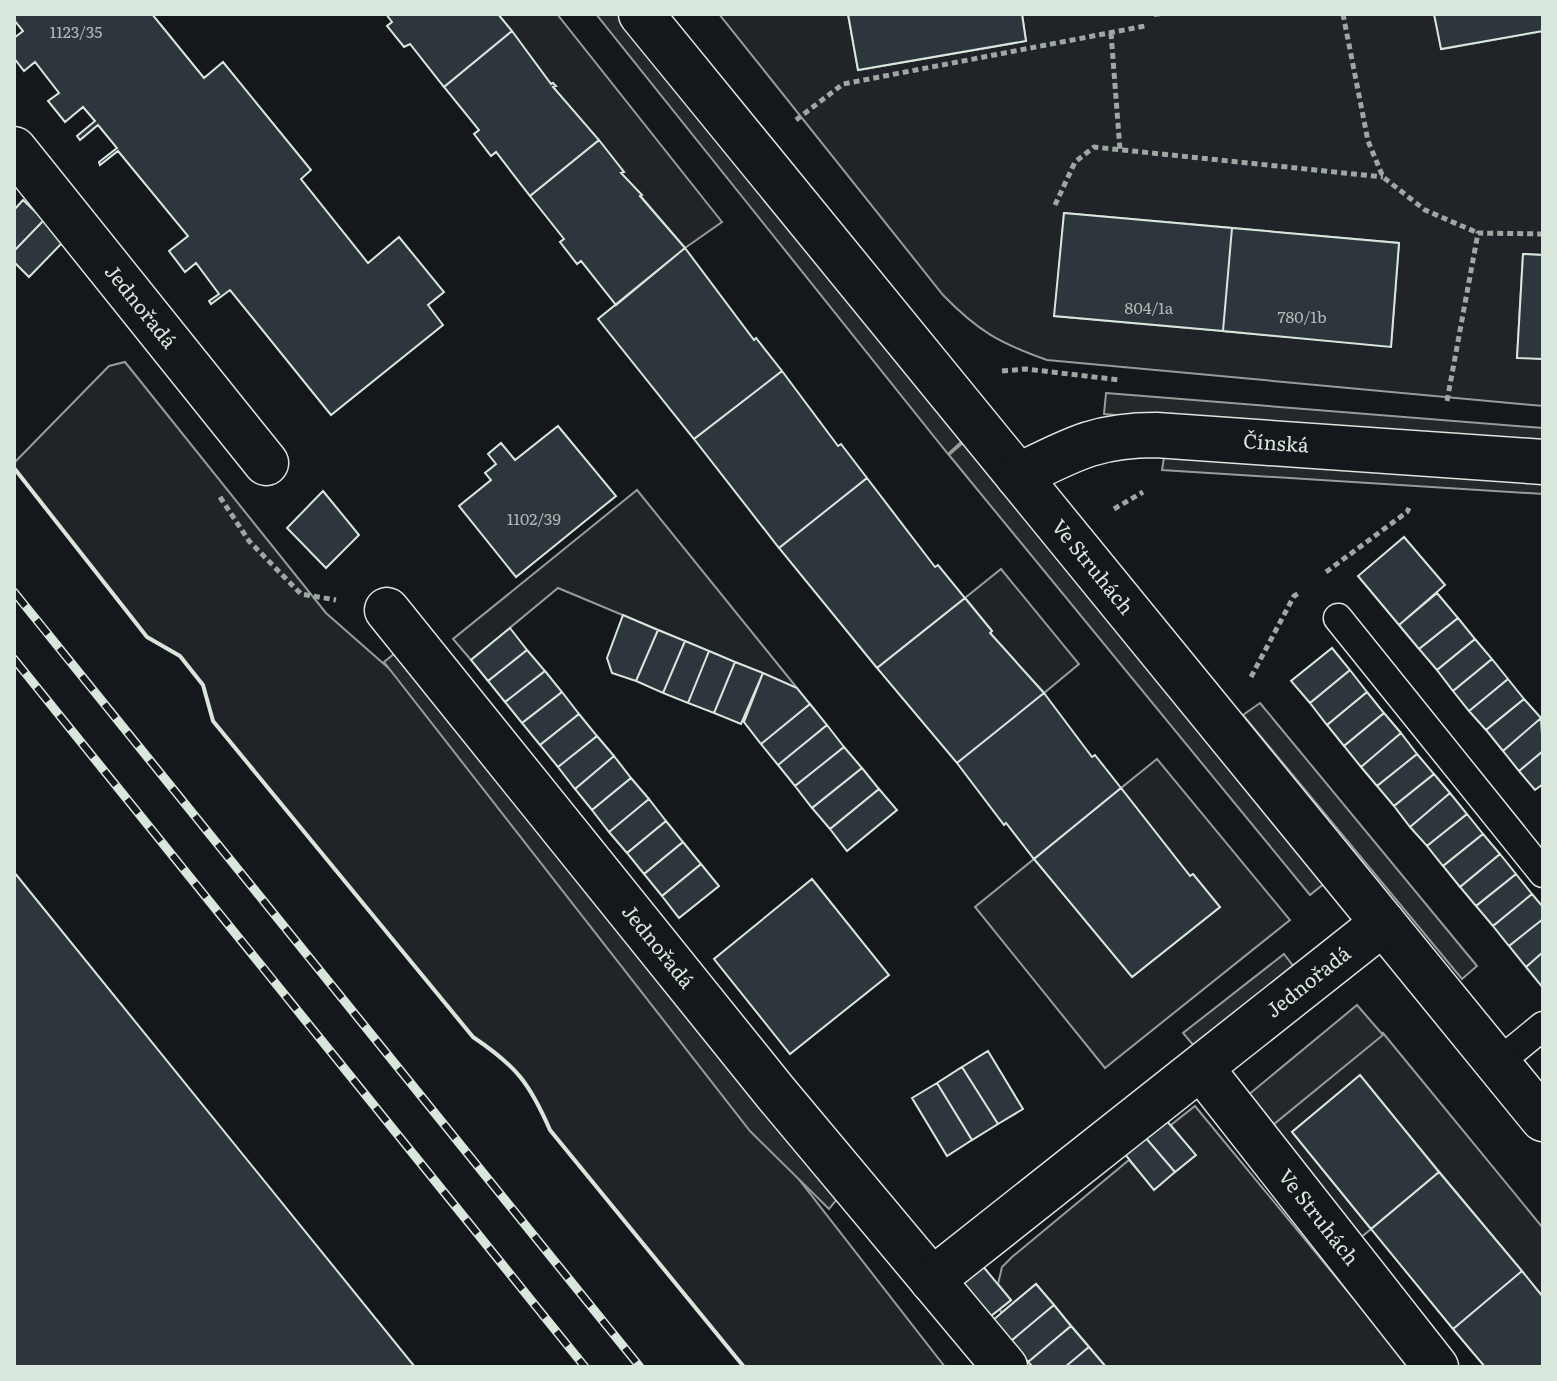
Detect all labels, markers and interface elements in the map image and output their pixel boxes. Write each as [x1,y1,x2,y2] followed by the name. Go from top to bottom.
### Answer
[50,19,102,43] house number: 1123/35
[99,257,185,354] street label: Jednořadá
[1125,295,1174,319] house number: 804/1a
[1277,304,1327,328] house number: 780/1b
[1242,424,1310,459] street label: Čínská
[507,506,561,530] house number: 1102/39
[1046,512,1142,620] street label: Ve Struhách
[616,897,703,994] street label: Jednořadá
[1258,937,1356,1024] street label: Jednořadá
[1272,1161,1368,1271] street label: Ve Struhách

